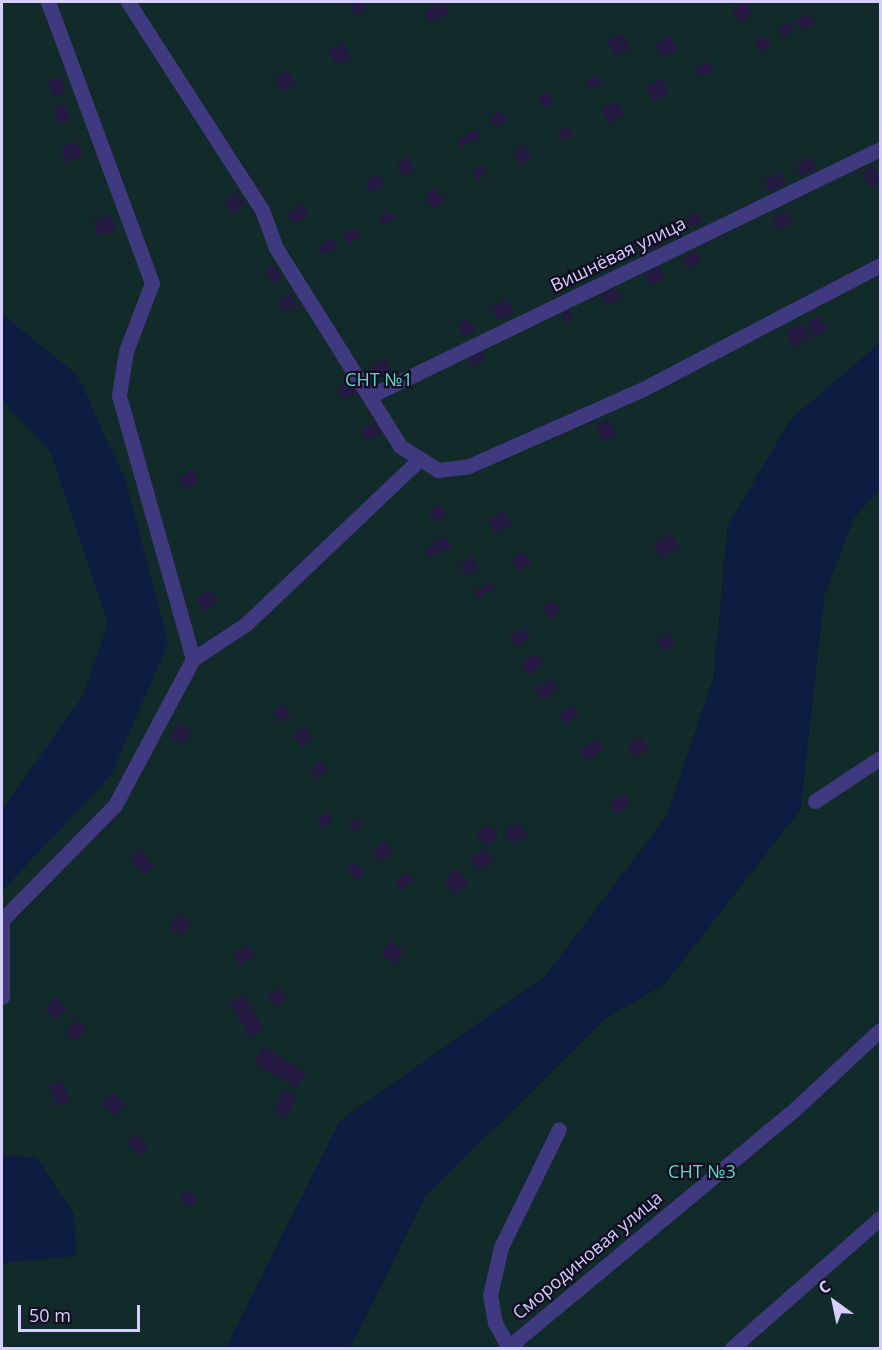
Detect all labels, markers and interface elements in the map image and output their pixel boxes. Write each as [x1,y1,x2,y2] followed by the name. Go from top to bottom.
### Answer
[547,212,689,296] street label: Вишнёвая улица
[345,368,413,390] park label: СНТ №1
[668,1160,736,1182] park label: СНТ №3
[508,1186,666,1324] street label: Смородиновая улица
[804,1272,864,1332] north arrow
[814,1275,834,1299] text: С
[21,1293,142,1331] scale bar
[29,1303,71,1327] text: 50 m

